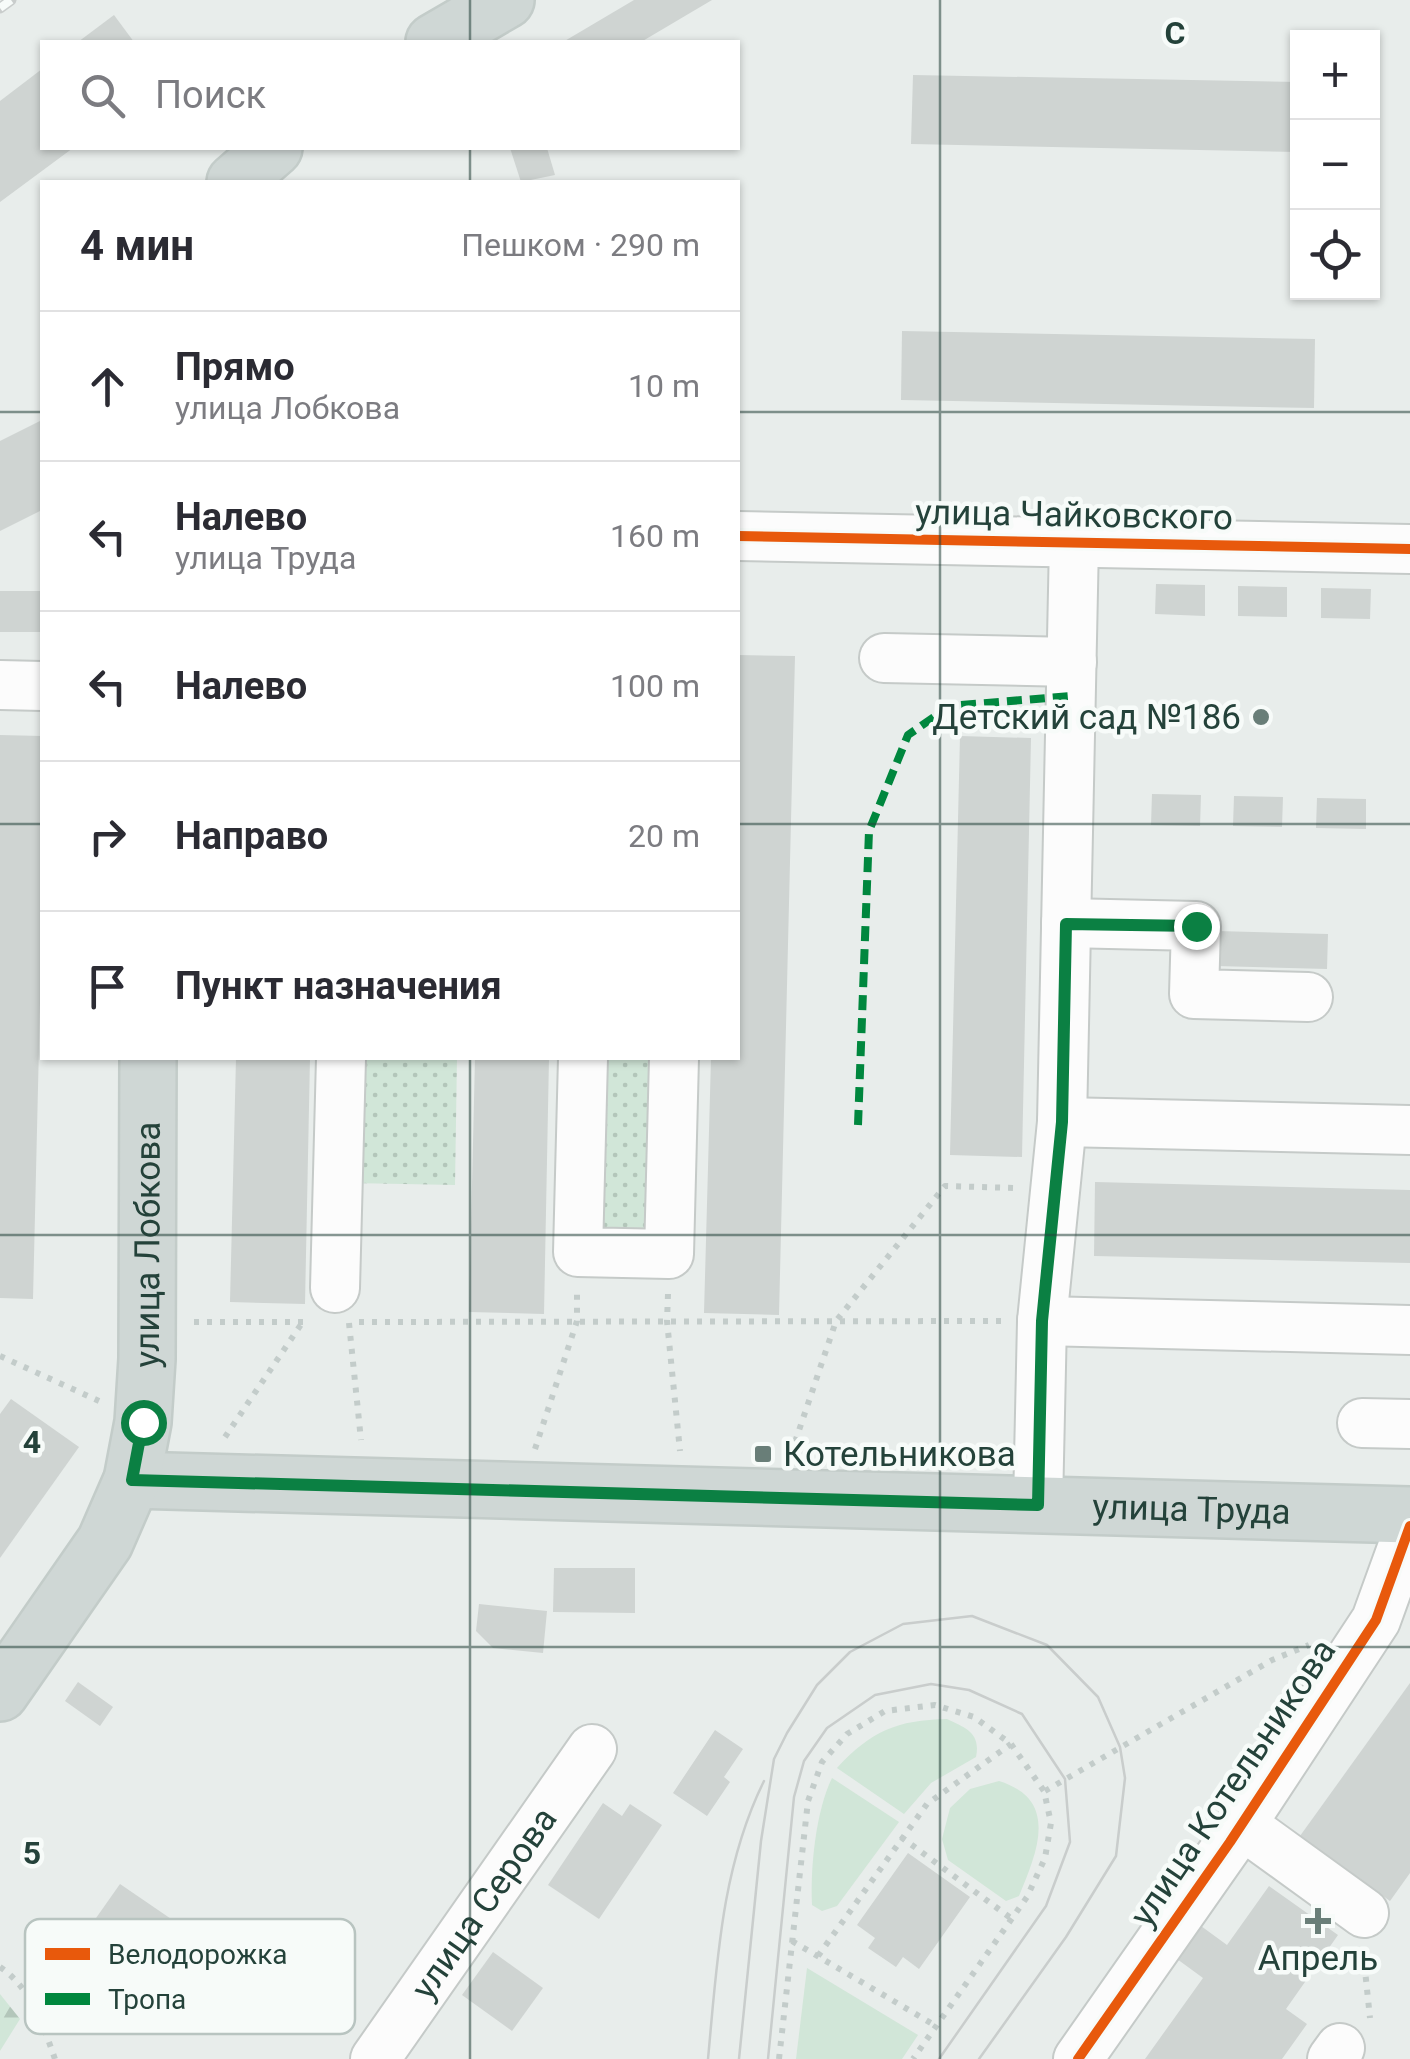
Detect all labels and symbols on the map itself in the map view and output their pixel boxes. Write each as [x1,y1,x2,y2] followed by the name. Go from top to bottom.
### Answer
[1165,14,1185,52] text: C
[915,492,1233,538] street label: улица Чайковского
[932,697,1241,738] place label: Детский сад №186
[1250,706,1272,728] marker: Детский сад №186
[1174,904,1220,950] route end
[126,1122,168,1369] street label: улица Лобкова
[121,1400,167,1446] route start
[23,1423,41,1461] text: 4
[783,1434,1016,1475] place label: Котельникова
[752,1443,774,1465] marker: Котельникова
[1092,1486,1291,1532] street label: улица Труда
[1122,1632,1344,1934] street label: улица Котельникова
[403,1800,565,2007] street label: улица Серова
[23,1834,41,1872] text: 5
[1307,1910,1329,1932] marker: Апрель
[25,1919,355,2034] legend
[108,1938,288,1971] text: Велодорожка
[1258,1938,1378,1979] place label: Апрель
[108,1983,186,2016] text: Тропа

